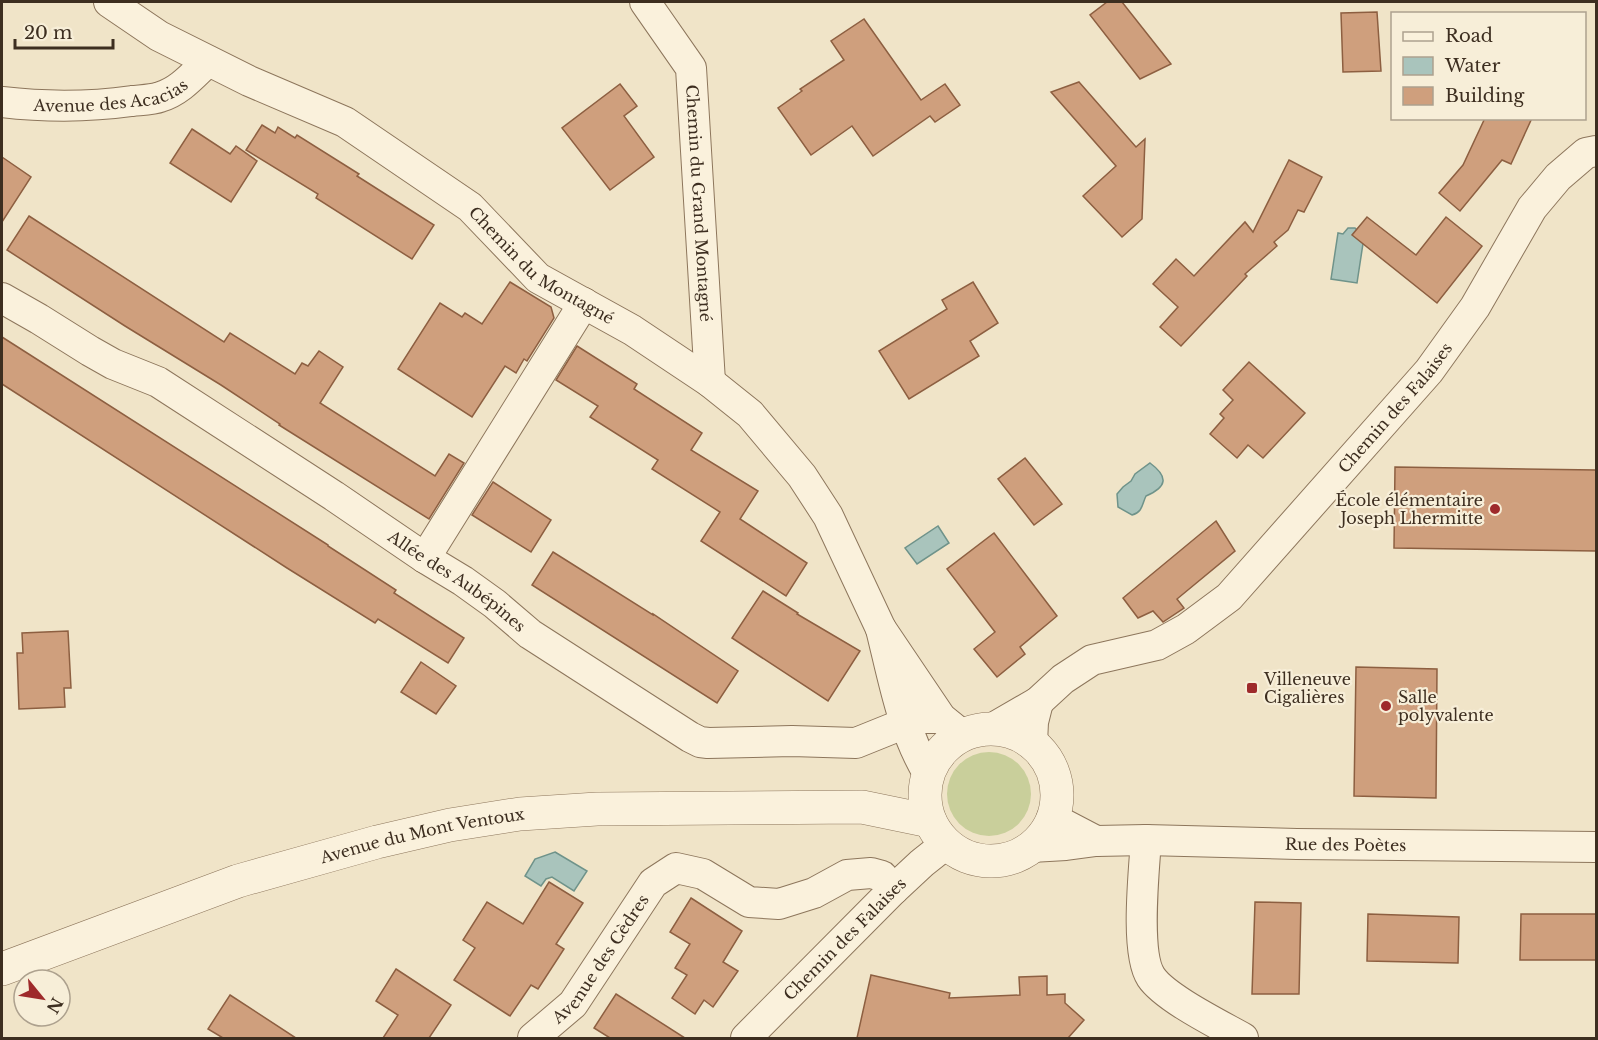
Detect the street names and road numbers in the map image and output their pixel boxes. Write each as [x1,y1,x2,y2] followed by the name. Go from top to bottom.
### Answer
[32,75,192,116] street label: Avenue des Acacias
[682,84,716,322] street label: Chemin du Grand Montagné
[465,202,618,328] street label: Chemin du Montagné
[1334,338,1456,477] street label: Chemin des Falaises
[384,525,530,636] street label: Allée des Aubépines
[317,803,526,868] street label: Avenue du Mont Ventoux
[1285,834,1407,855] street label: Rue des Poètes
[779,873,910,1004] street label: Chemin des Falaises
[547,890,653,1028] street label: Avenue des Cèdres

